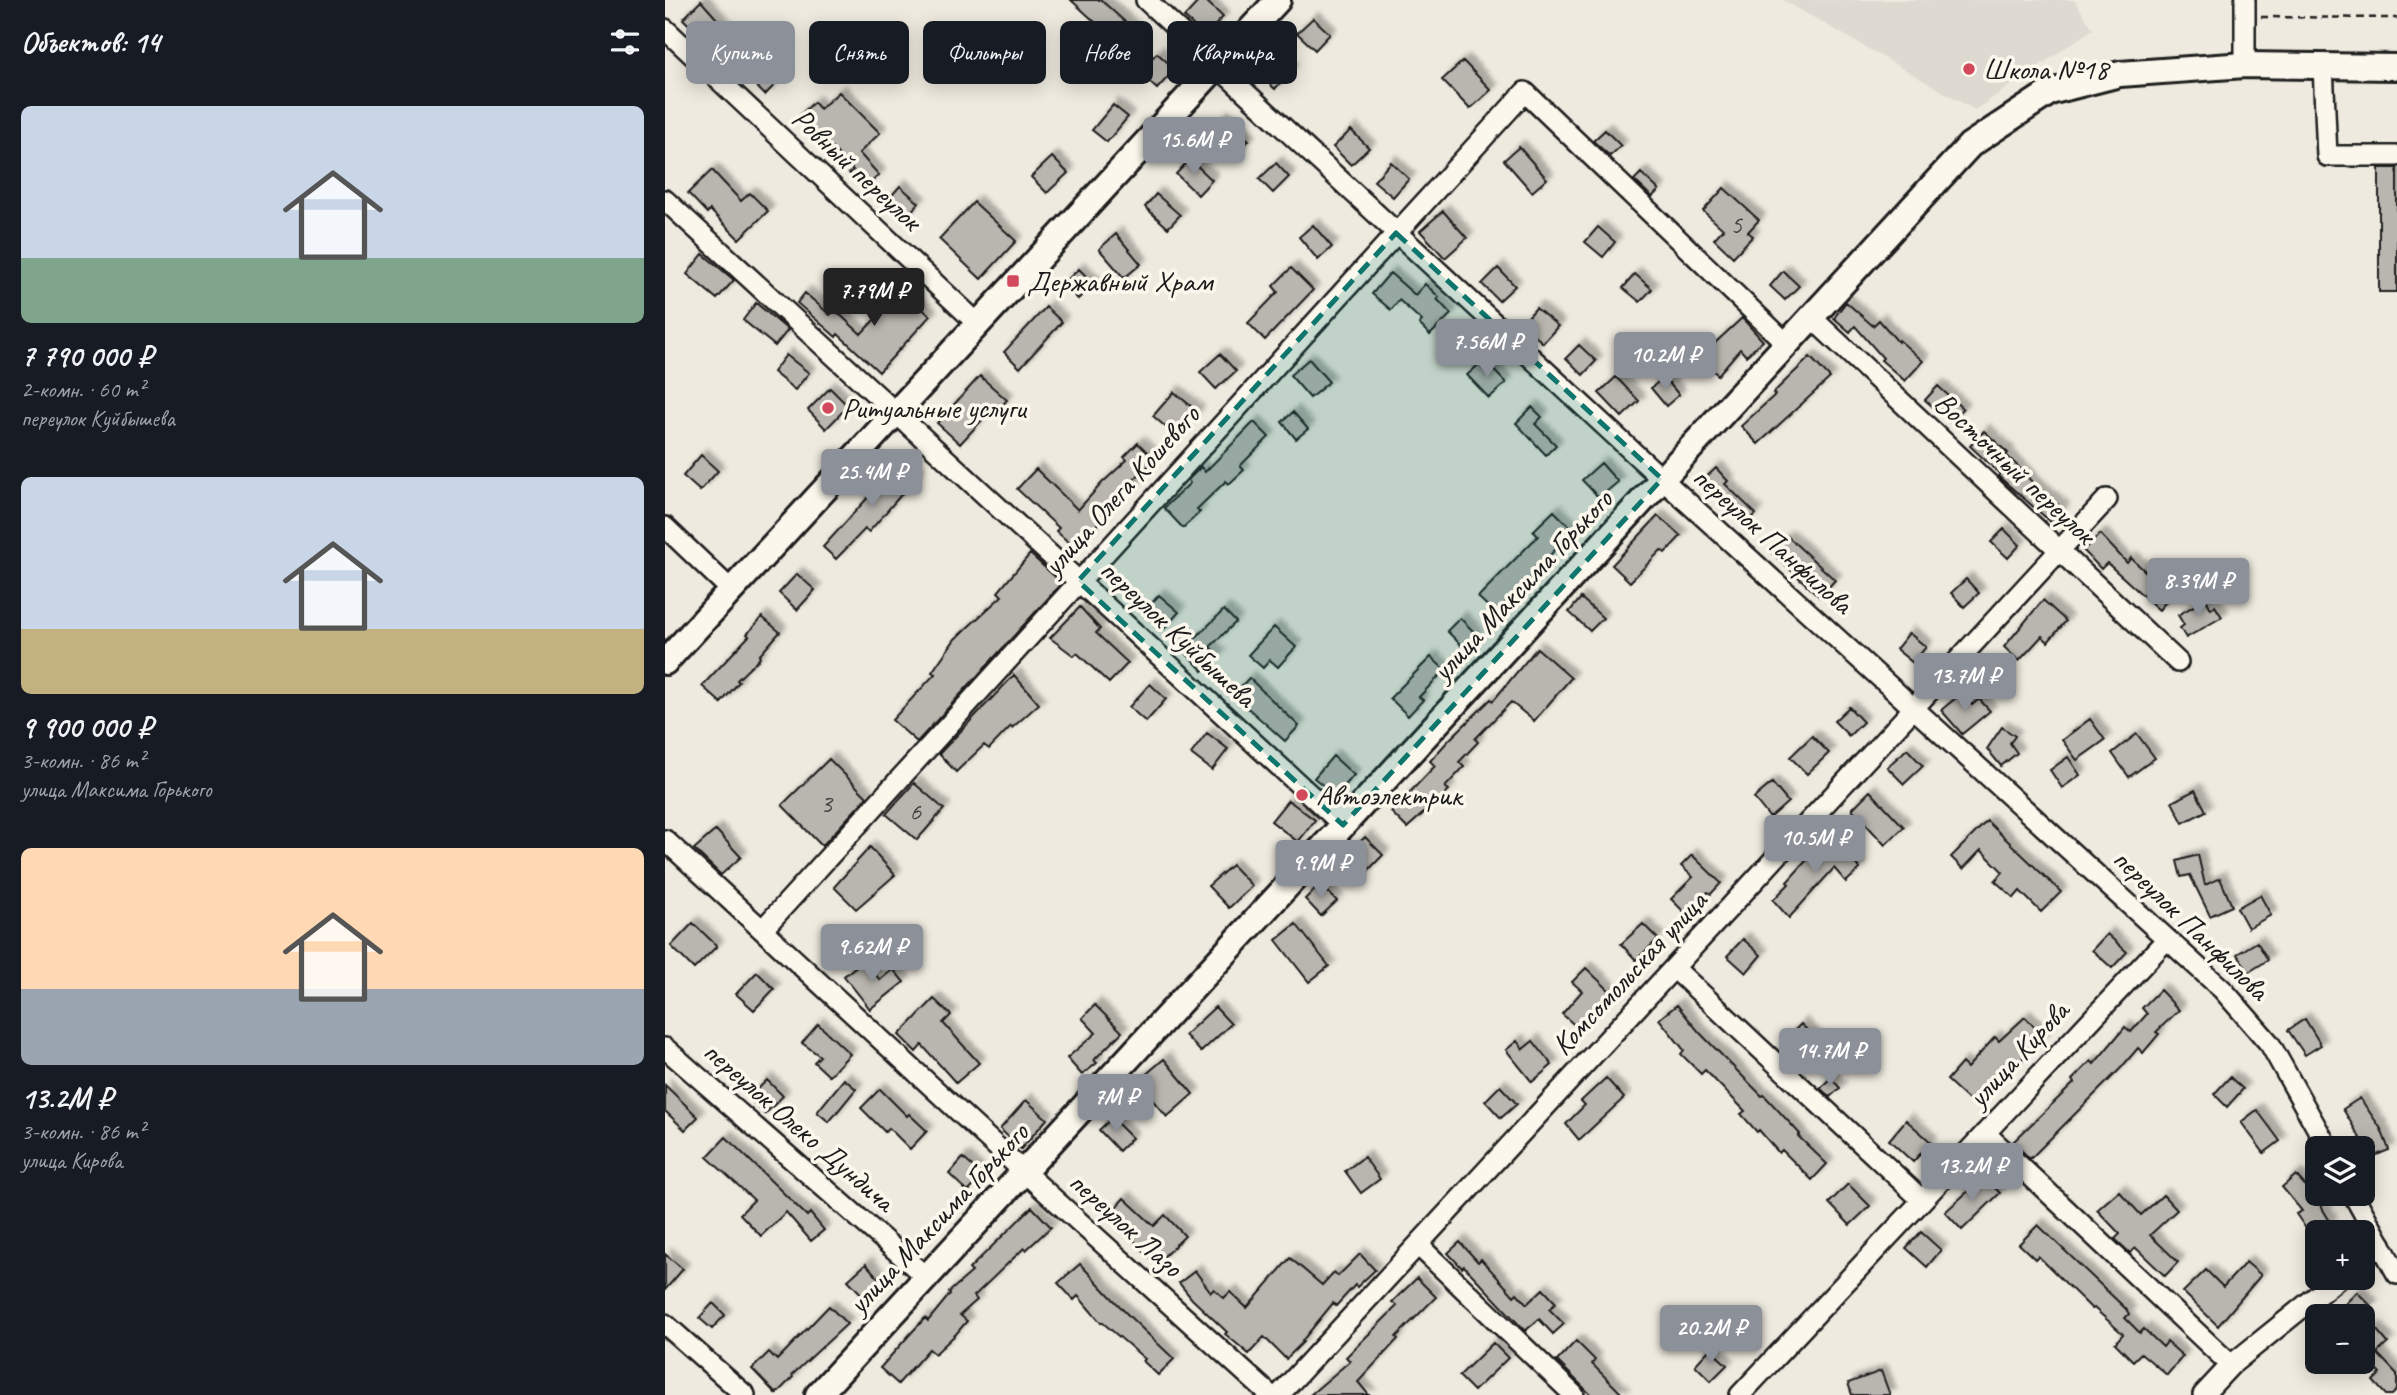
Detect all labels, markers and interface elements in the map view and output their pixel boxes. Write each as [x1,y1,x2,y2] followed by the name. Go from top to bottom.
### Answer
[686,21,795,84] chip: Купить
[809,21,909,84] chip: Снять
[923,21,1046,84] chip: Фильтры
[1060,21,1153,84] chip: Новое
[1167,21,1297,84] chip: Квартира
[21,23,160,61] text: Объектов: 14
[606,23,644,61] icon: filters
[1983,50,2111,88] place label: Школа №18
[1961,61,1977,77] marker: Школа №18
[784,99,932,241] street label: Ровный переулок
[1129,118,1259,177] pin: 15.6M ₽
[1159,125,1229,154] text: 15.6M ₽
[270,152,396,278] icon: home
[1730,208,1743,241] house number: 5
[1027,262,1215,300] place label: Державный Храм
[809,268,939,328] pin: 7.79M ₽
[1005,273,1021,289] marker: Державный Храм
[839,276,909,305] text: 7.79M ₽
[1422,320,1552,379] pin: 7.56M ₽
[1452,327,1522,356] text: 7.56M ₽
[1600,332,1730,392] pin: 10.2M ₽
[21,337,152,375] text: 7 790 000 ₽
[1630,340,1700,369] text: 10.2M ₽
[21,375,145,404] text: 2-комн. · 60 m²
[1926,384,2106,554] street label: Восточный переулок
[842,389,1028,427] place label: Ритуальные услуги
[1033,396,1209,585] street label: улица Олега Кошевого
[820,400,836,416] marker: Ритуальные услуги
[21,404,175,433] text: переулок Куйбышева
[807,449,937,509] pin: 25.4M ₽
[837,457,907,486] text: 25.4M ₽
[1685,458,1863,623] street label: переулок Панфилова
[1422,480,1622,690] street label: улица Максима Горького
[270,523,396,649] icon: home
[1092,551,1266,717] street label: переулок Куйбышева
[2133,558,2263,618] pin: 8.39M ₽
[2163,566,2233,595] text: 8.39M ₽
[1900,654,2030,713] pin: 13.7M ₽
[1930,661,2000,690] text: 13.7M ₽
[21,708,152,746] text: 9 900 000 ₽
[21,746,145,775] text: 3-комн. · 86 m²
[21,775,212,804] text: улица Максима Горького
[1316,776,1464,814] place label: Автоэлектрик
[820,787,834,820] house number: 3
[1294,787,1310,803] marker: Автоэлектрик
[909,795,922,828] house number: 6
[1750,816,1880,875] pin: 10.5M ₽
[1780,823,1850,852] text: 10.5M ₽
[2105,840,2279,1010] street label: переулок Панфилова
[1264,841,1378,900] pin: 9.9M ₽
[1292,848,1350,877] text: 9.9M ₽
[1543,881,1716,1063] street label: Комсомольская улица
[270,894,396,1020] icon: home
[807,925,937,984] pin: 9.62M ₽
[837,932,907,961] text: 9.62M ₽
[1958,991,2079,1117] street label: улица Кирова
[1765,1028,1895,1088] pin: 14.7M ₽
[695,1032,905,1221] street label: переулок Олеко Дундича
[1795,1036,1865,1065] text: 14.7M ₽
[1075,1074,1157,1134] pin: 7M ₽
[21,1079,112,1117] text: 13.2M ₽
[1094,1082,1138,1111] text: 7M ₽
[838,1113,1038,1323] street label: улица Максима Горького
[21,1117,145,1146] text: 3-комн. · 86 m²
[2305,1136,2375,1374] map controls
[2305,1136,2375,1206] button: layers
[1907,1144,2037,1203] pin: 13.2M ₽
[21,1146,123,1175] text: улица Кирова
[1937,1151,2007,1180] text: 13.2M ₽
[1061,1163,1192,1286] street label: переулок Лазо
[2305,1220,2375,1290] button: +
[2305,1304,2375,1374] button: −
[1646,1306,1776,1365] pin: 20.2M ₽
[1676,1313,1746,1342] text: 20.2M ₽

